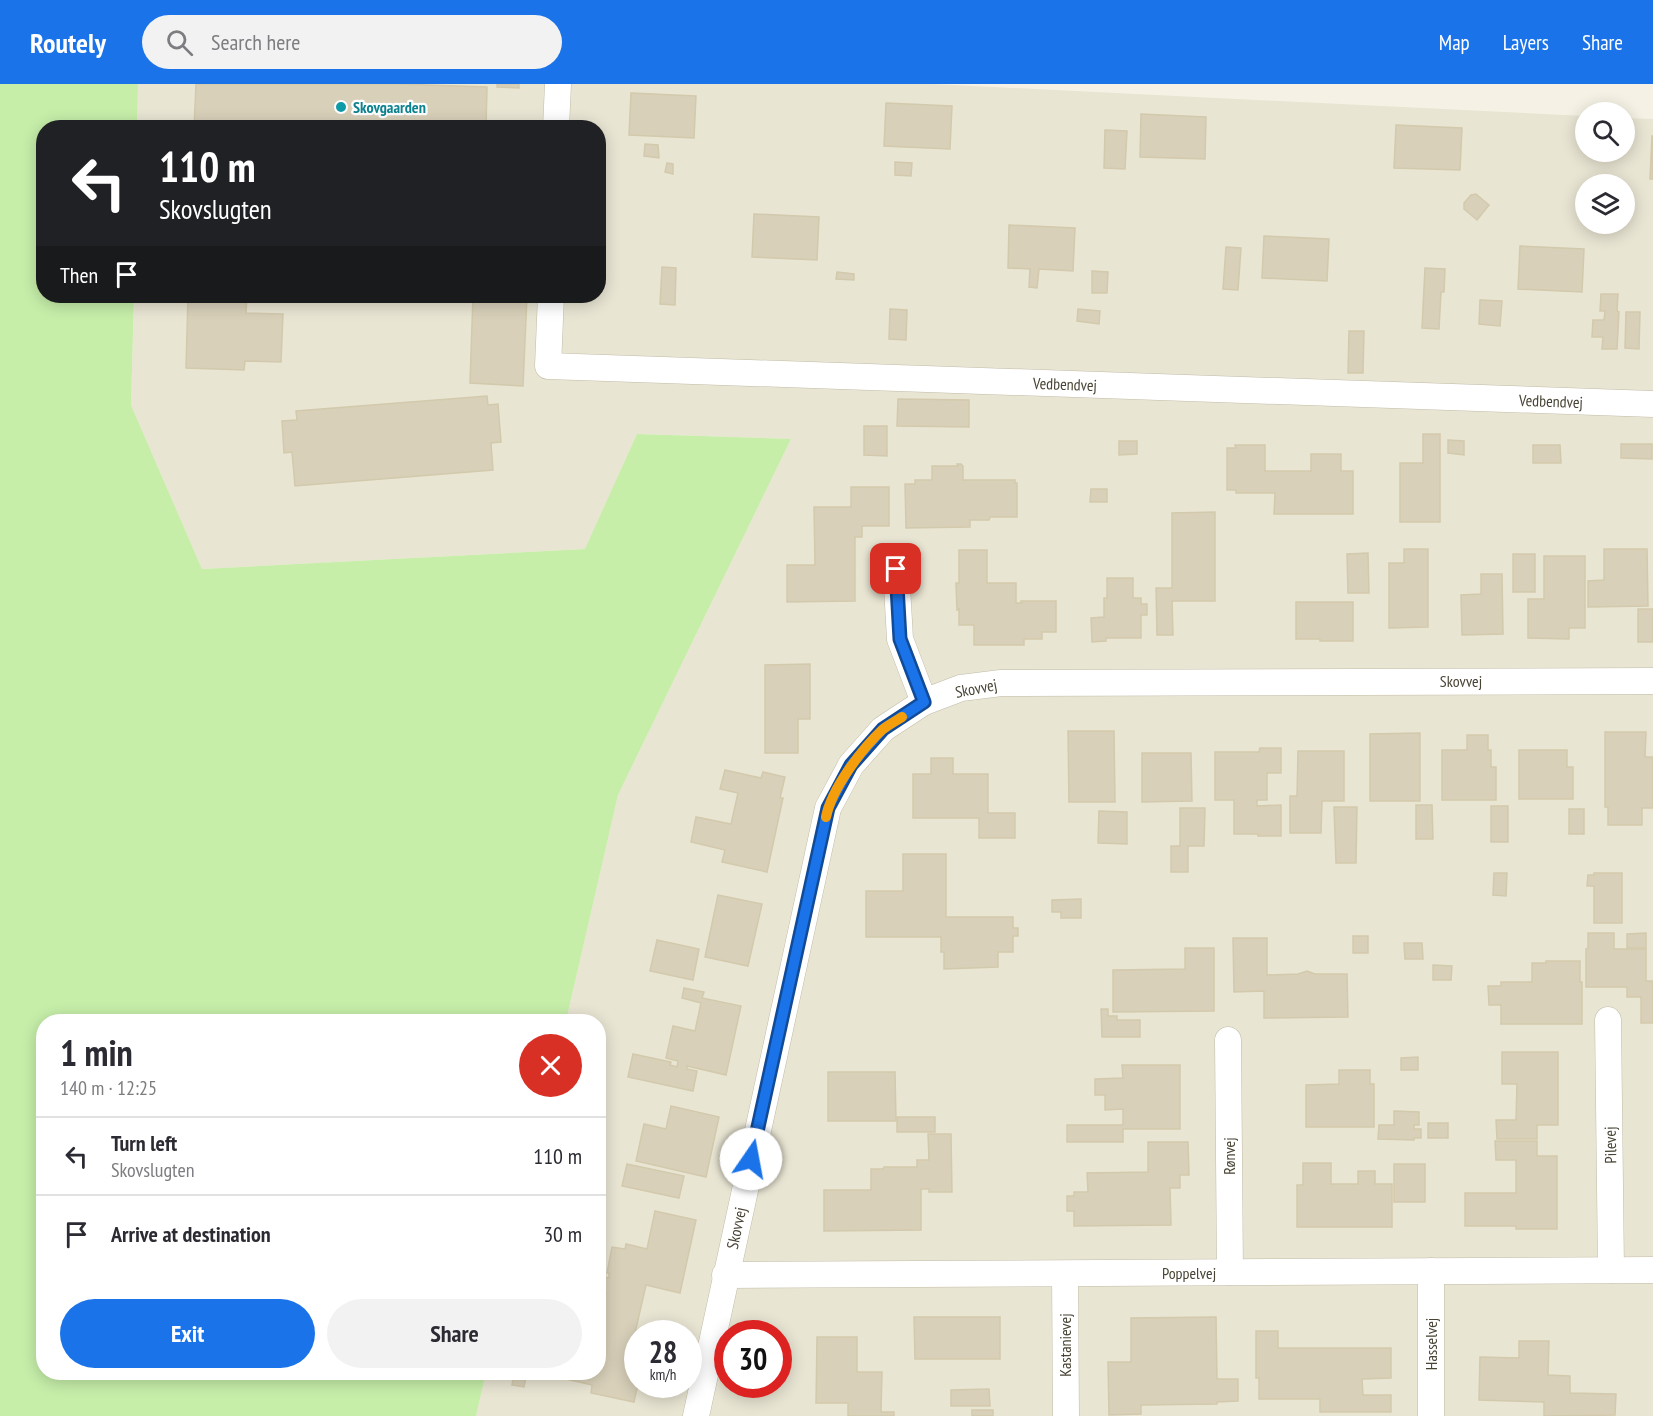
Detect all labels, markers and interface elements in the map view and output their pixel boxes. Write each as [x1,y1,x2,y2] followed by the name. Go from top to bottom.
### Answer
[142,15,562,69] search box
[30,24,106,61] text: Routely
[163,26,196,59] icon: search
[211,28,300,56] text: Search here
[1439,29,1470,56] text: Map
[1503,29,1549,56] text: Layers
[1582,29,1623,56] text: Share
[353,97,426,117] place label: Skovgaarden
[334,100,348,114] marker: Skovgaarden
[1575,102,1635,234] map controls
[1575,102,1635,162] button: search
[159,139,256,194] text: 110 m
[60,144,138,222] icon: left
[1575,174,1635,234] button: layers
[159,192,272,226] text: Skovslugten
[110,258,143,291] icon: arrive
[60,261,98,289] text: Then
[1032,373,1097,395] street label: Vedbendvej
[1518,390,1583,412] street label: Vedbendvej
[870,543,921,594] pin
[879,552,912,585] icon: arrive
[1440,671,1482,691] street label: Skovvej
[953,674,999,702] street label: Skovvej
[60,1029,133,1076] text: 1 min
[519,1034,582,1097] button: close
[60,1075,157,1101] text: 140 m · 12:25
[1600,1126,1620,1164] street label: Pilevej
[719,1127,783,1191] position arrow
[111,1129,177,1157] text: Turn left
[1219,1137,1239,1175] street label: Rønvej
[60,1140,93,1173] icon: left
[533,1142,582,1170] text: 110 m
[111,1157,194,1183] text: Skovslugten
[722,1205,750,1251] street label: Skovvej
[60,1218,93,1251] icon: arrive
[111,1220,271,1248] text: Arrive at destination
[543,1220,582,1248] text: 30 m
[1162,1263,1216,1283] street label: Poppelvej
[60,1299,315,1368] button: Exit
[327,1299,582,1368] button: Share
[1055,1313,1075,1377] street label: Kastanievej
[1421,1318,1441,1370] street label: Hasselvej
[714,1320,792,1398] speed limit sign: 30
[649,1332,677,1371] text: 28
[650,1365,676,1384] text: km/h

